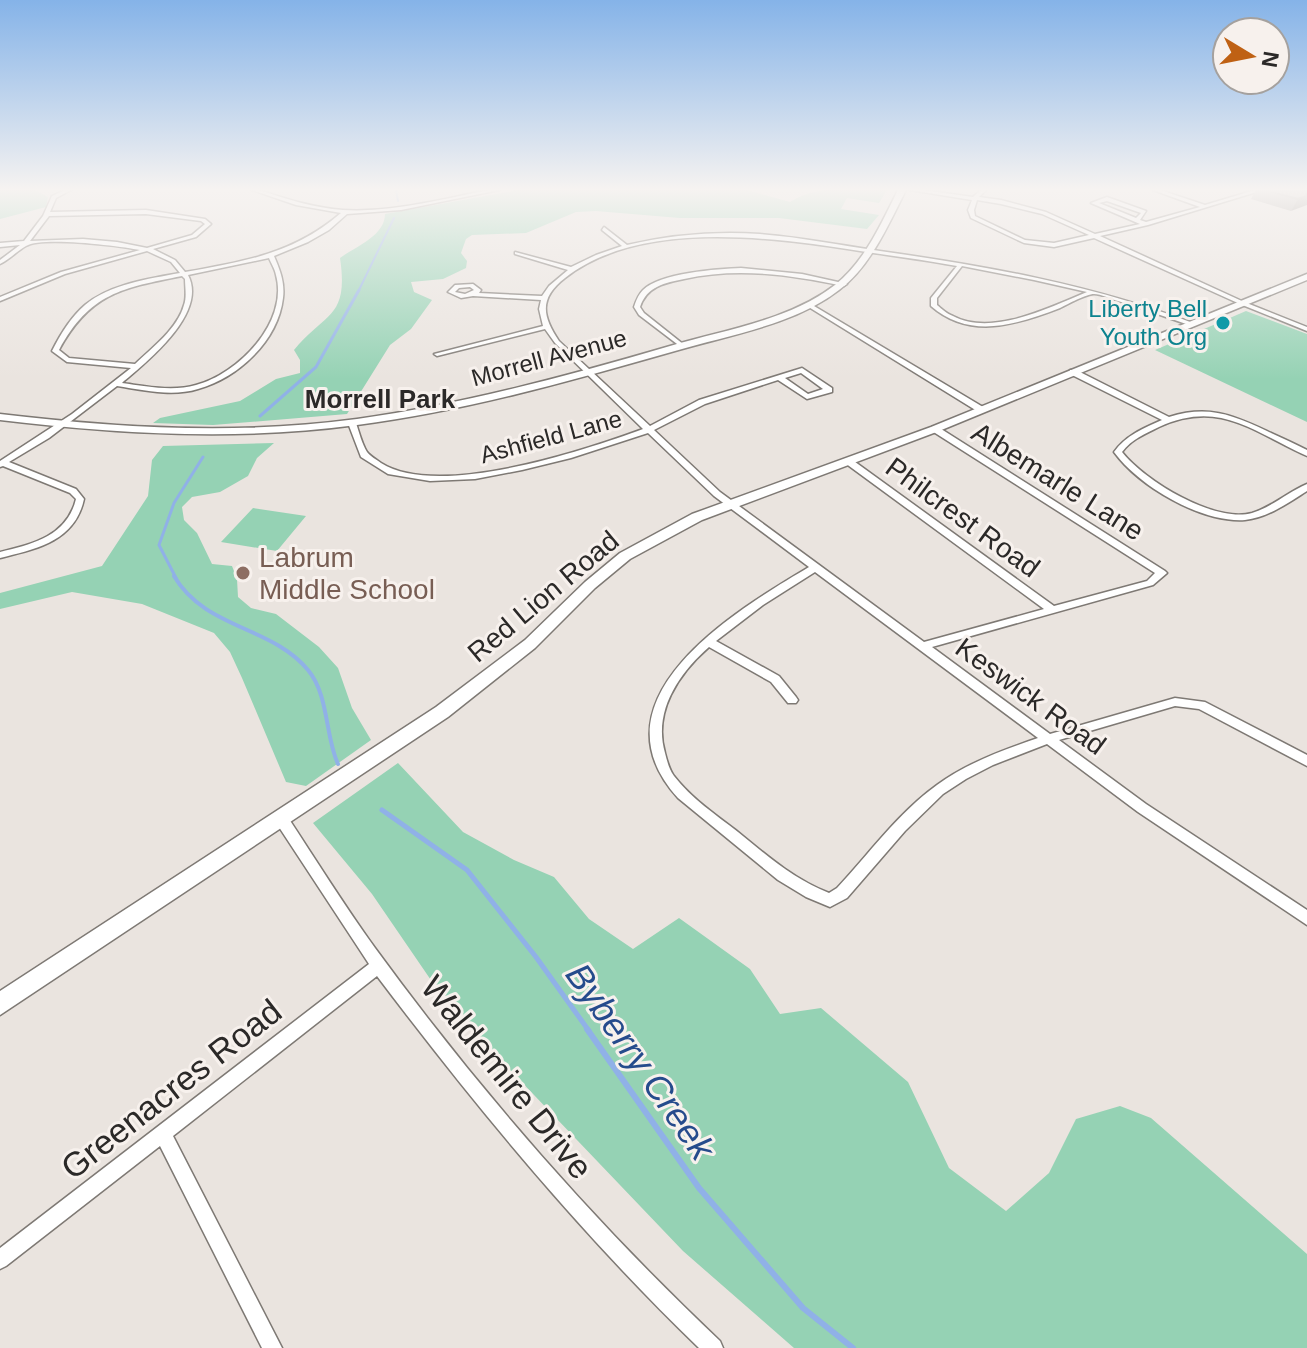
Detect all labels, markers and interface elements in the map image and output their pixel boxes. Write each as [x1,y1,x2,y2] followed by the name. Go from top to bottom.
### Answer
[1211,16,1291,96] north arrow
[1257,49,1284,69] text: N
[1088,295,1207,350] place label: Liberty Bell Youth Org
[1214,314,1232,332] marker: Liberty Bell Youth Org
[468,324,629,391] street label: Morrell Avenue
[305,384,456,414] district label: Morrell Park
[477,405,625,468] street label: Ashfield Lane
[966,416,1149,547] street label: Albemarle Lane
[880,451,1045,583] street label: Philcrest Road
[462,524,625,668] street label: Red Lion Road
[259,542,435,605] place label: Labrum Middle School
[234,564,252,582] marker: Labrum Middle School
[950,632,1112,761] street label: Keswick Road
[558,955,725,1169] water label: Byberry Creek
[414,968,600,1186] street label: Waldemire Drive
[54,991,288,1187] street label: Greenacres Road

